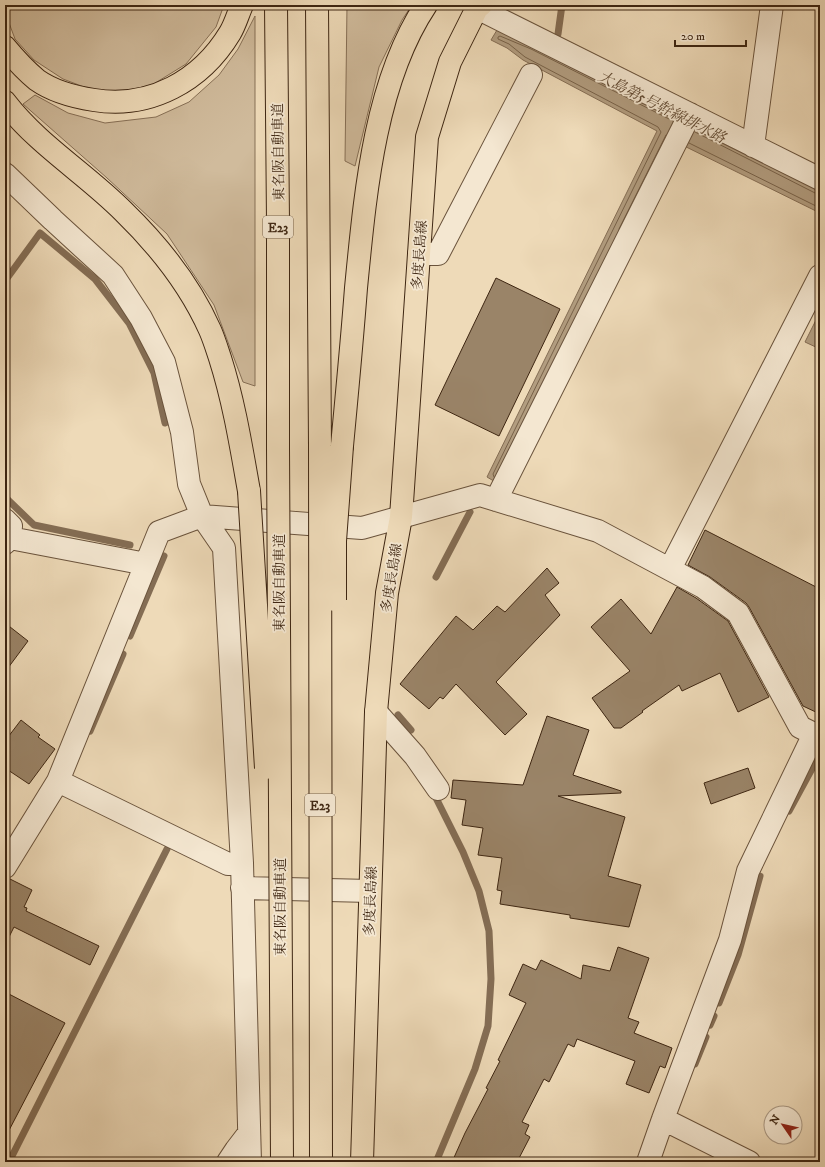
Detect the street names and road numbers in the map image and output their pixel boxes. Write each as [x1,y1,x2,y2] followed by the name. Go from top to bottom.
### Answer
[269,103,289,201] street label: 東名阪自動車道
[263,216,293,238] road number: E23
[409,220,431,291] street label: 多度長島線
[271,534,289,632] street label: 東名阪自動車道
[378,542,406,614] street label: 多度長島線
[305,794,335,816] road number: E23
[272,858,290,956] street label: 東名阪自動車道
[361,866,381,936] street label: 多度長島線

